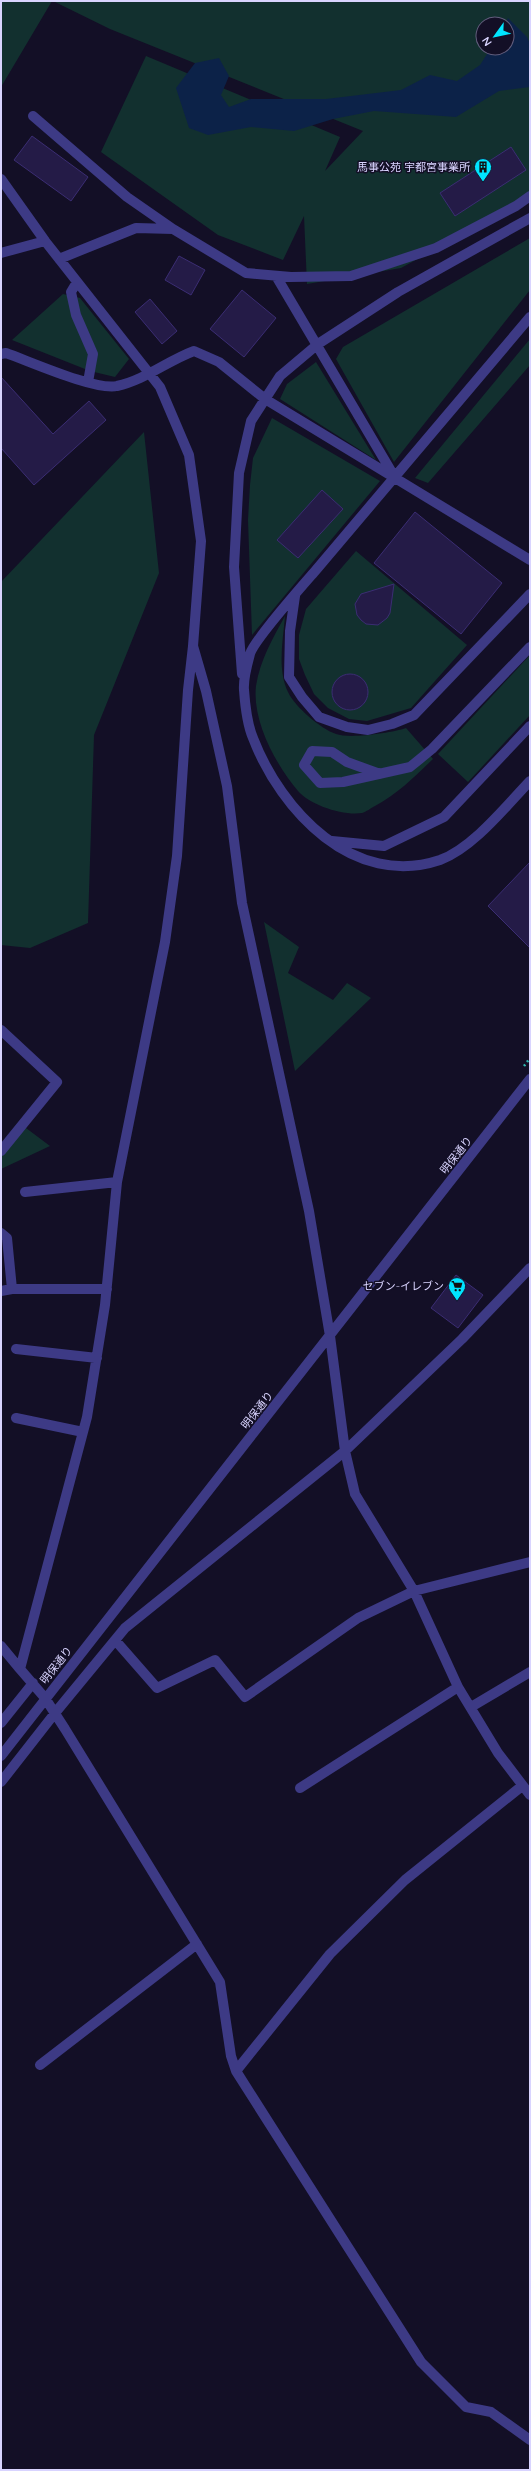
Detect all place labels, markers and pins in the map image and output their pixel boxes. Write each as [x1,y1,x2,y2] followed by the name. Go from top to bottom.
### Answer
[473,157,493,182] building icon: 馬事公苑 宇都宮事業所
[357,160,471,174] place label: 馬事公苑 宇都宮事業所
[447,1276,467,1301] supermarket icon: セブン-イレブン
[363,1279,444,1293] place label: セブン-イレブン

